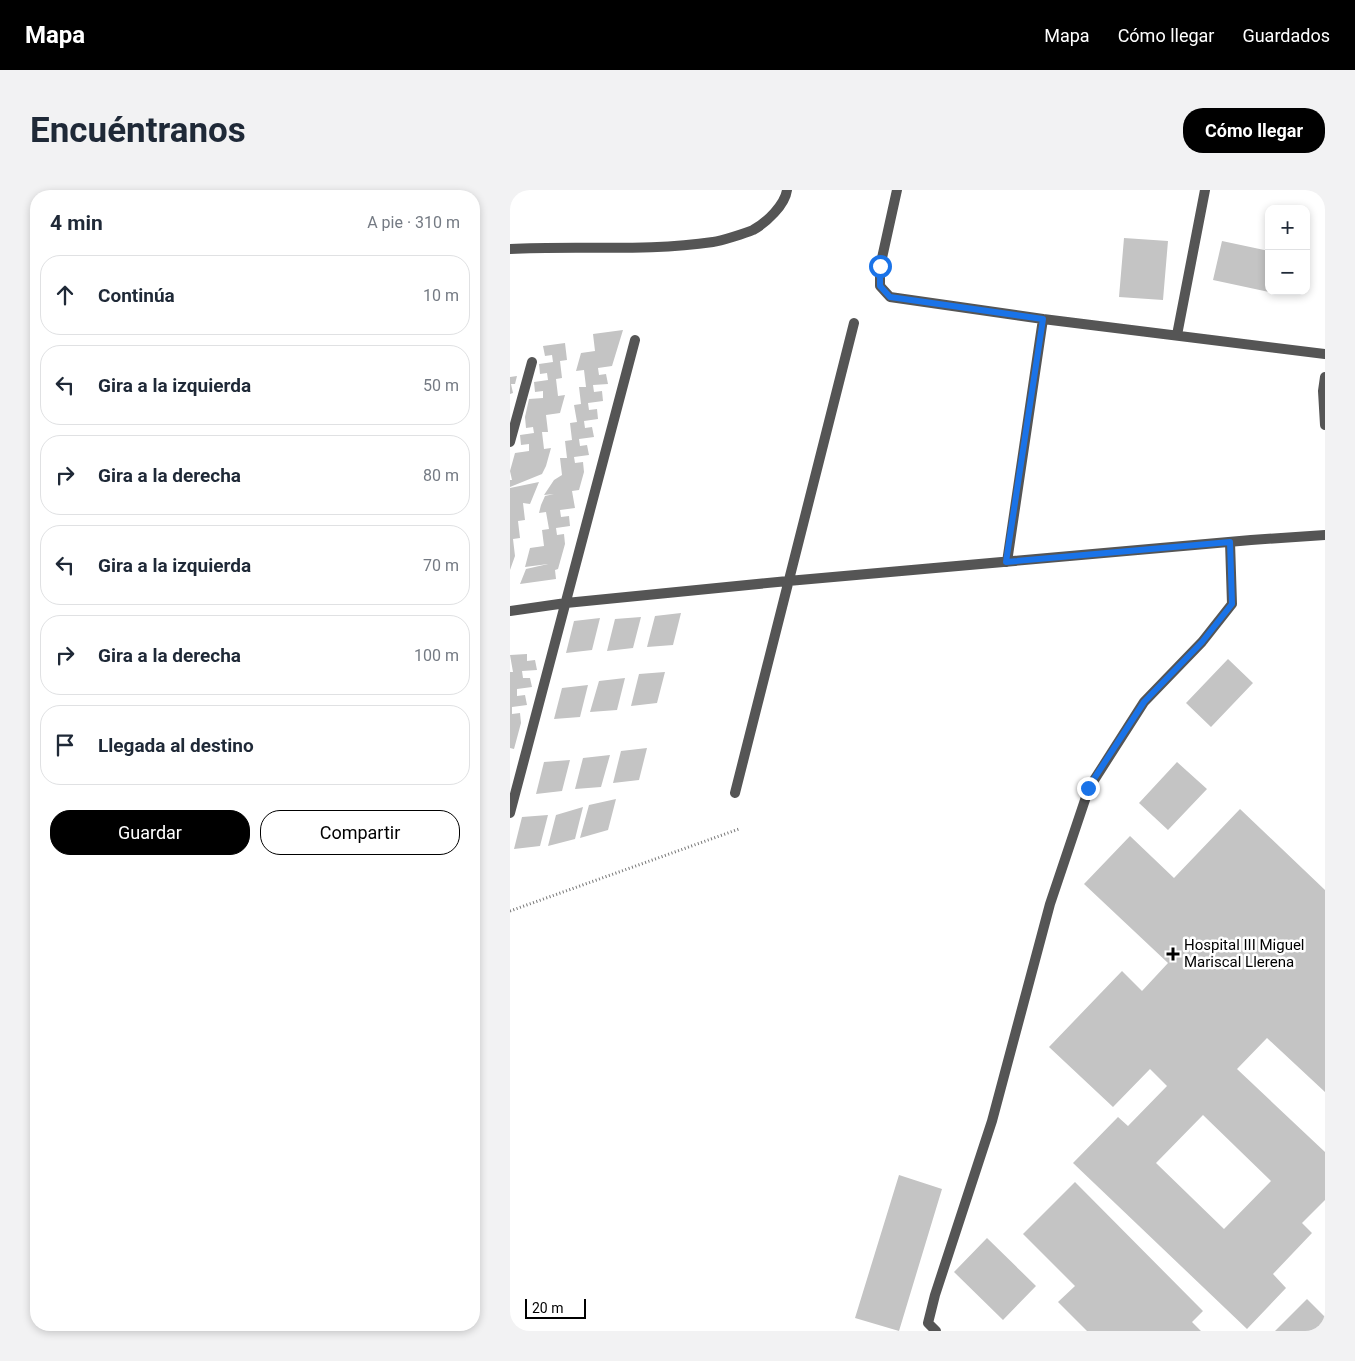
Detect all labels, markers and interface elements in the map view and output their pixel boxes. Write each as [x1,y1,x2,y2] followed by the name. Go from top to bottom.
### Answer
[25,21,85,49] text: Mapa
[1044,25,1090,46] text: Mapa
[1118,25,1214,46] text: Cómo llegar
[1242,25,1330,46] text: Guardados
[1183,108,1325,153] button: Cómo llegar
[30,110,246,151] text: Encuéntranos
[1265,205,1310,295] map controls
[1265,205,1310,250] button: +
[50,211,103,235] text: 4 min
[367,213,460,232] text: A pie · 310 m
[1265,250,1310,295] button: −
[869,255,892,278] route start
[51,281,79,309] icon: ahead
[98,284,175,307] text: Continúa
[423,286,459,305] text: 10 m
[51,371,79,399] icon: left
[98,374,251,397] text: Gira a la izquierda
[423,376,459,395] text: 50 m
[51,461,79,489] icon: right
[98,464,241,487] text: Gira a la derecha
[423,466,459,485] text: 80 m
[51,551,79,579] icon: left
[98,554,251,577] text: Gira a la izquierda
[423,556,459,575] text: 70 m
[51,641,79,669] icon: right
[98,644,241,667] text: Gira a la derecha
[414,646,459,665] text: 100 m
[51,731,79,759] icon: arrive
[98,734,254,757] text: Llegada al destino
[1077,777,1100,800] route end
[50,810,250,855] button: Guardar
[260,810,460,855] button: Compartir
[1184,936,1305,971] place label: Hospital III Miguel Mariscal Llerena
[1166,947,1180,961] marker: Hospital III Miguel Mariscal Llerena
[525,1296,586,1319] scale bar
[532,1300,564,1316] text: 20 m

